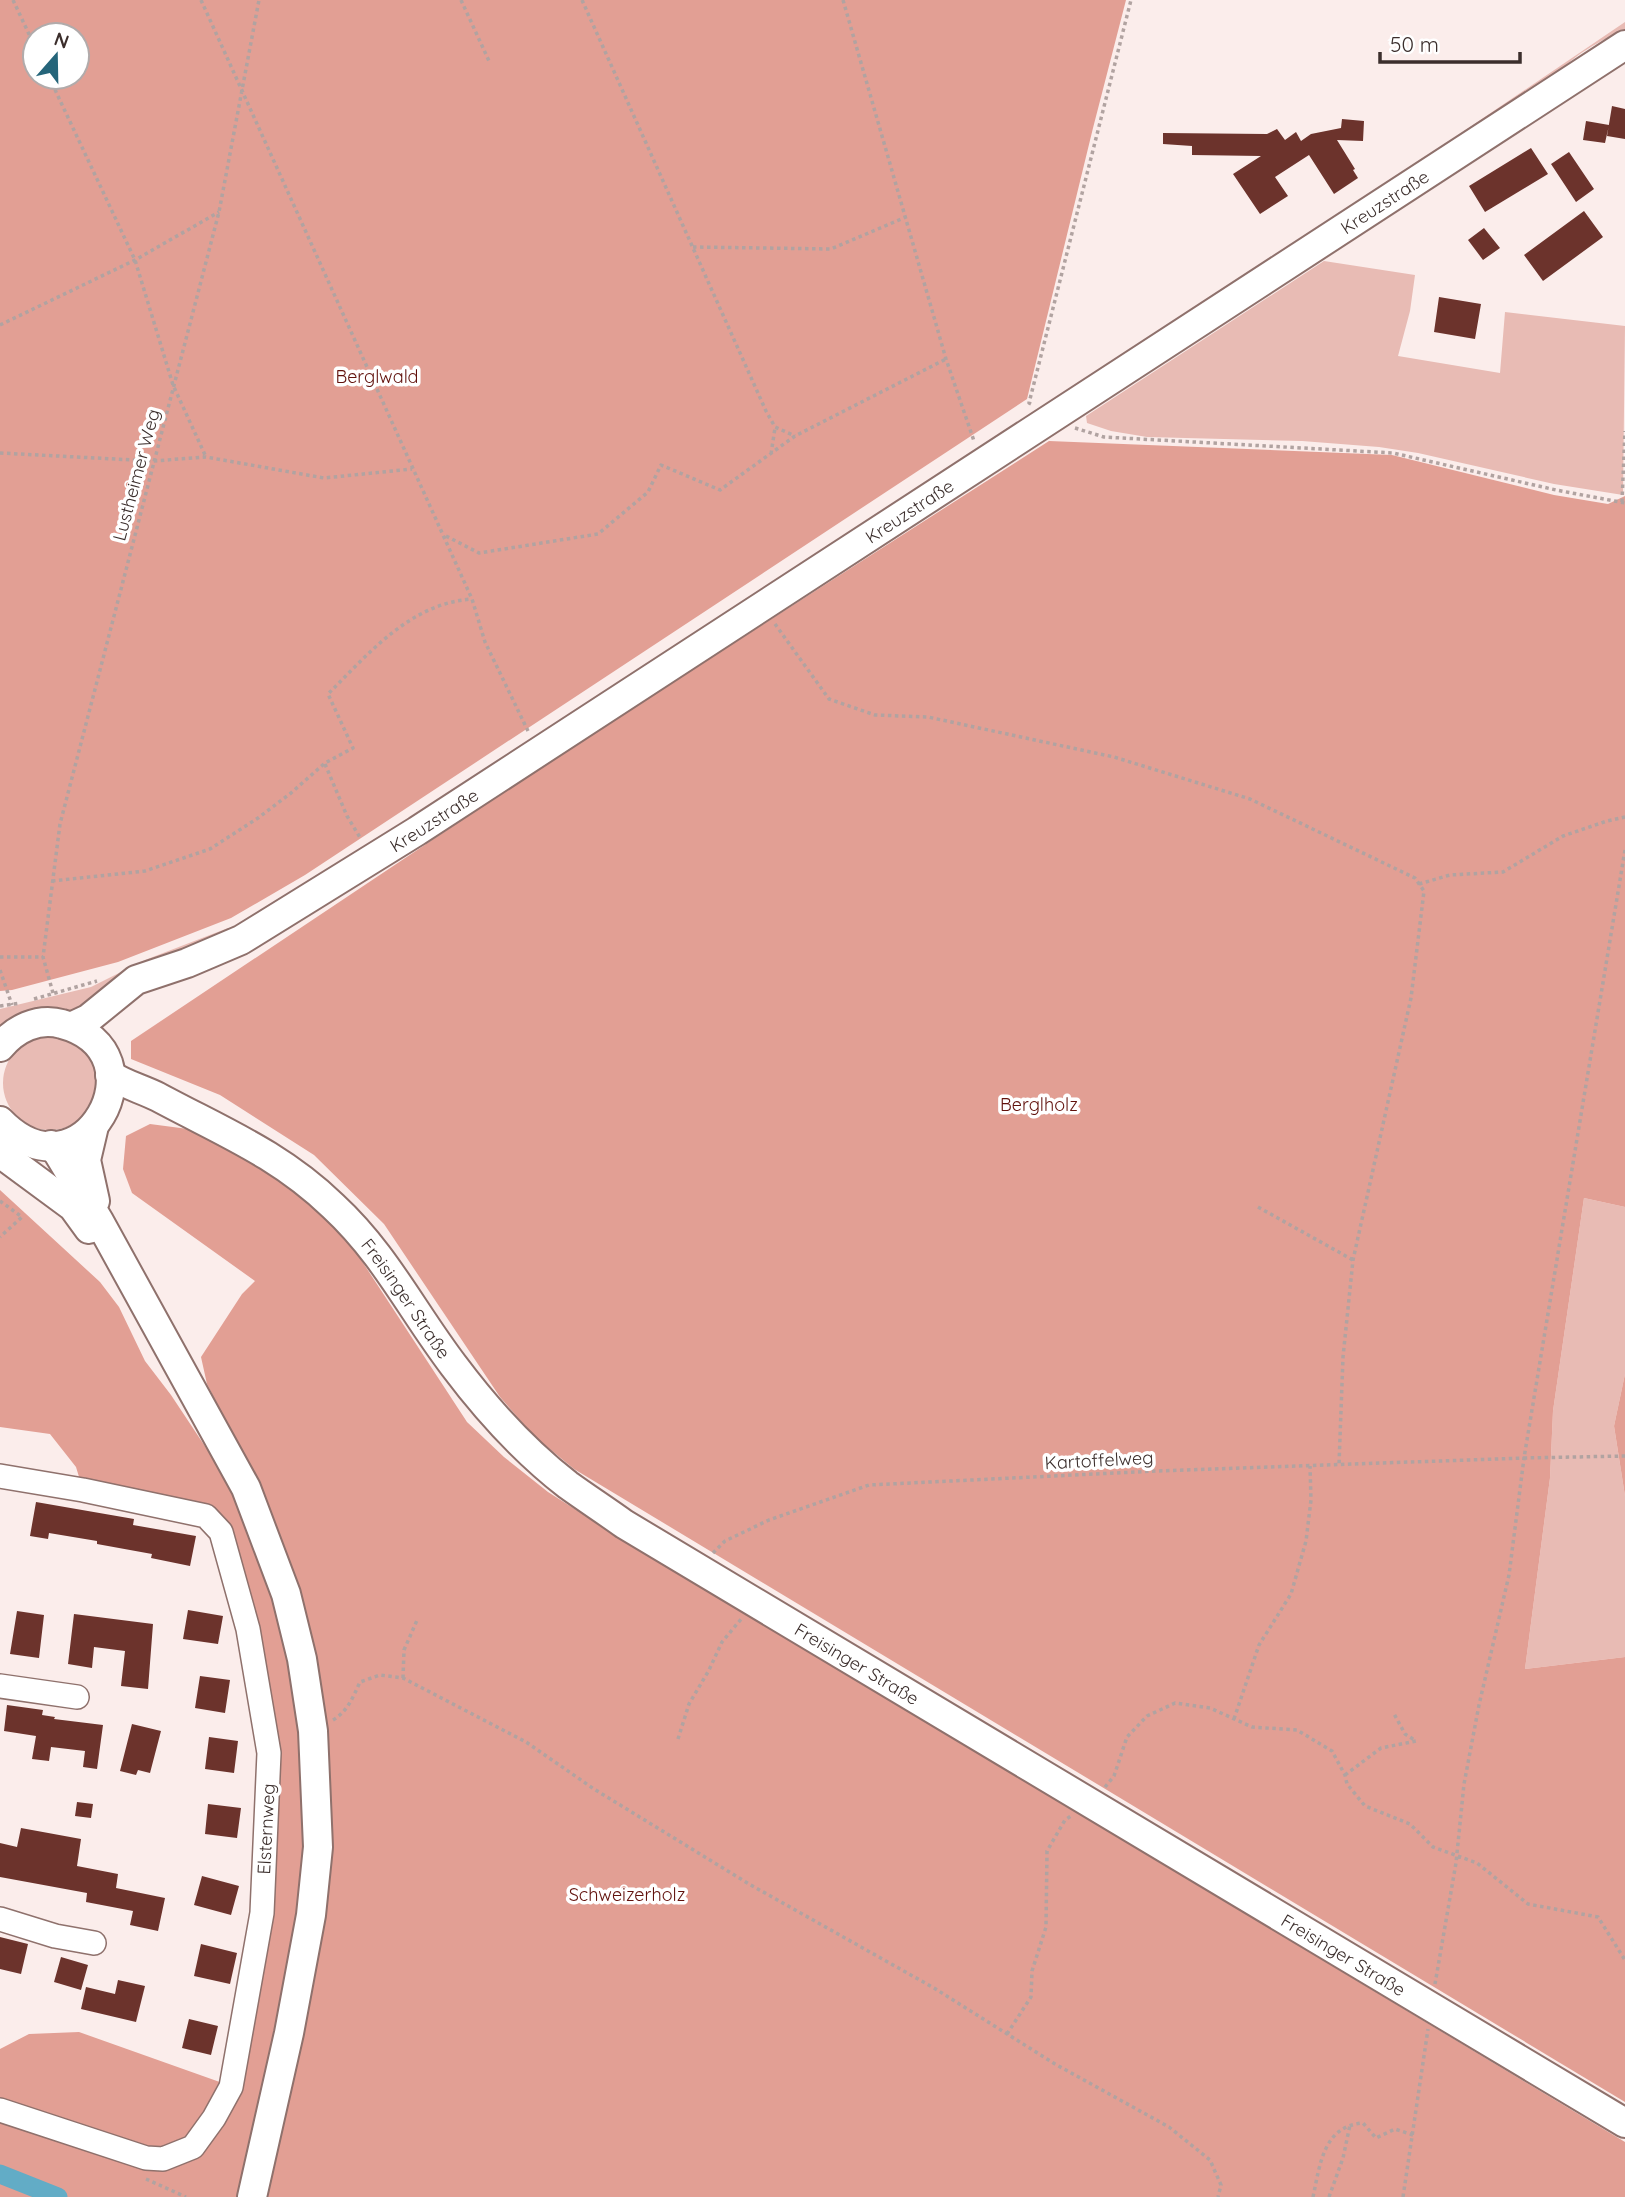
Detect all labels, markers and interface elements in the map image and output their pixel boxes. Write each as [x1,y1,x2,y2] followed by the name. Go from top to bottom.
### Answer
[21,21,91,91] north arrow
[1380,21,1520,65] scale bar
[51,26,72,54] text: N
[1390,31,1439,57] text: 50 m
[1336,164,1433,239] street label: Kreuzstraße
[335,365,419,388] park label: Berglwald
[107,407,165,543] street label: Lustheimer Weg
[861,474,958,548] street label: Kreuzstraße
[385,783,482,857] street label: Kreuzstraße
[1000,1093,1078,1116] park label: Berglholz
[357,1233,456,1363] street label: Freisinger Straße
[1044,1446,1154,1474] street label: Kartoffelweg
[791,1617,924,1710] street label: Freisinger Straße
[252,1783,280,1875] street label: Elsternweg
[569,1883,685,1906] park label: Schweizerholz
[1277,1908,1410,2001] street label: Freisinger Straße

